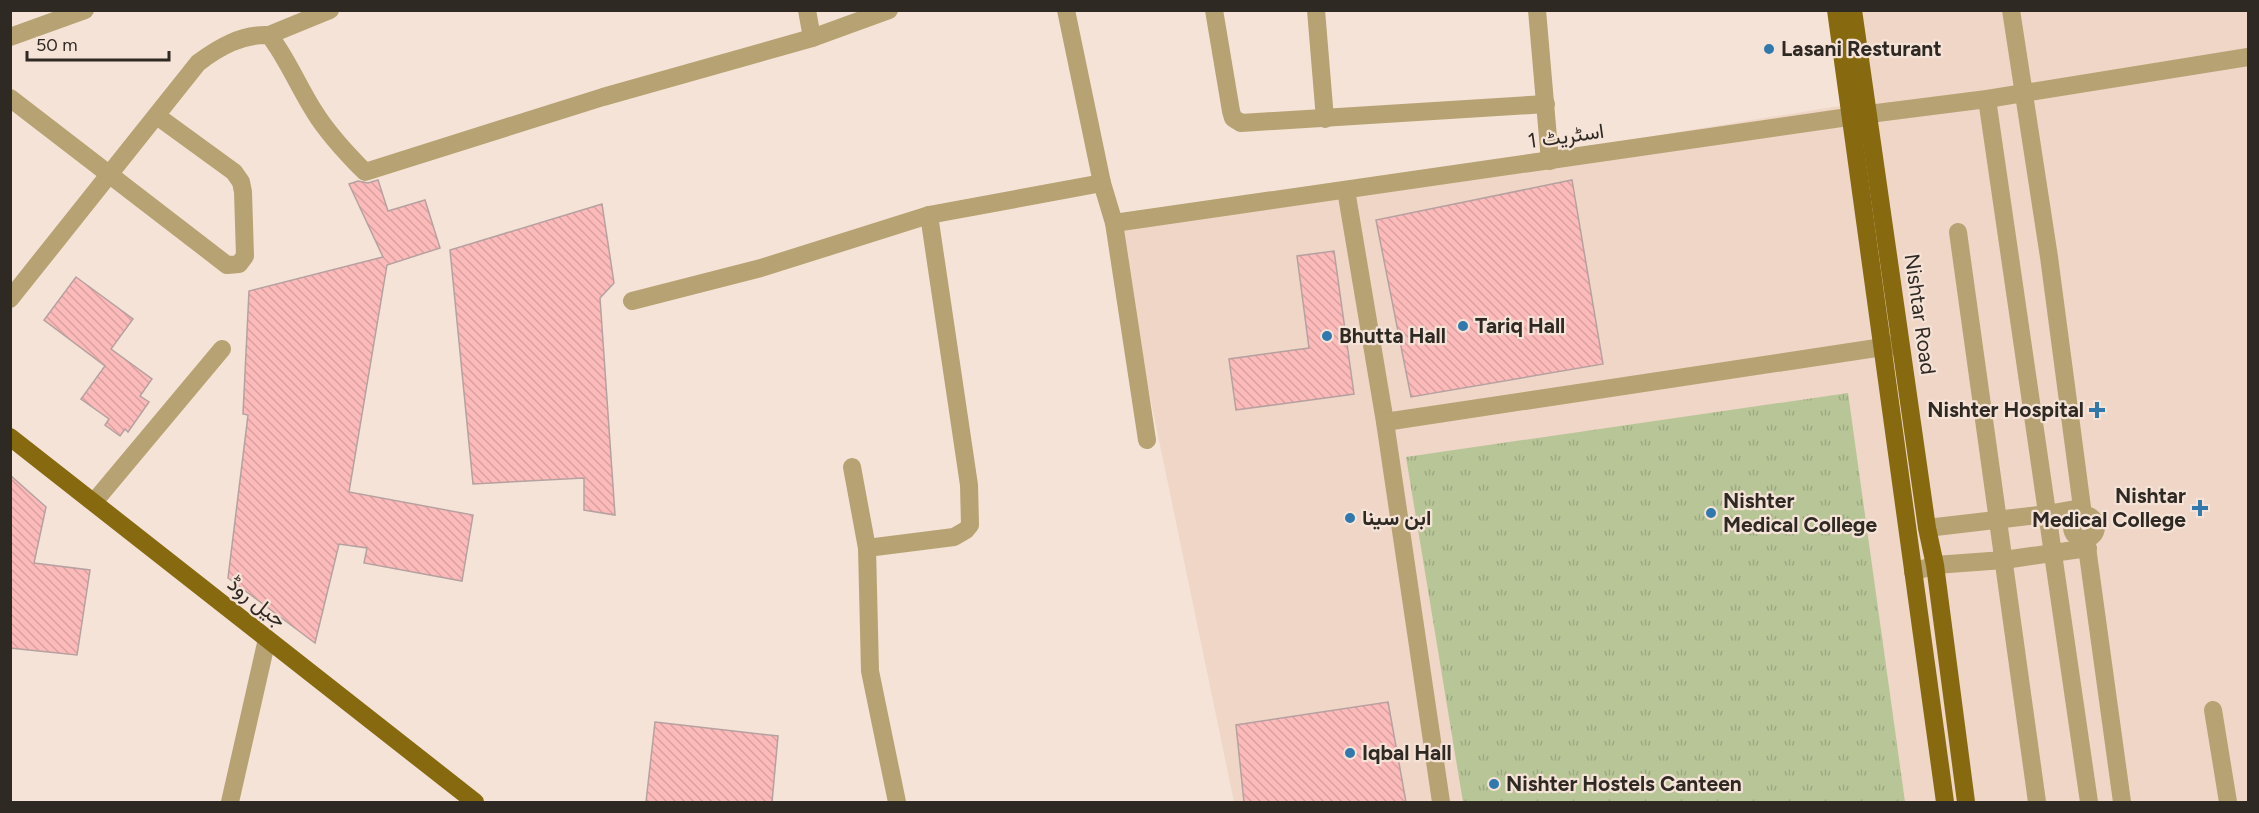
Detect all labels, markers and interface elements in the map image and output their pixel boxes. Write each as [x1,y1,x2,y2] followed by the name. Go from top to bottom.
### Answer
[27,24,170,62] scale bar
[36,34,78,56] text: 50 m
[1781,36,1942,61] place label: Lasani Resturant
[1762,42,1776,56] marker: Lasani Resturant
[1526,118,1606,154] street label: اسٹریٹ 1
[1900,252,1941,376] street label: Nishtar Road
[1475,313,1565,338] place label: Tariq Hall
[1456,319,1470,333] marker: Tariq Hall
[1339,323,1446,348] place label: Bhutta Hall
[1320,329,1334,343] marker: Bhutta Hall
[1927,397,2084,422] place label: Nishter Hospital
[2088,401,2106,419] marker: Nishter Hospital
[2032,483,2186,532] place label: Nishtar Medical College
[1723,488,1877,537] place label: Nishter Medical College
[2191,499,2209,517] marker: Nishtar Medical College
[1362,505,1431,530] place label: ابن سینا
[1704,506,1718,520] marker: Nishter Medical College
[1343,511,1357,525] marker: ابن سینا
[222,571,292,633] street label: جیل روڈ
[1362,740,1452,765] place label: Iqbal Hall
[1343,746,1357,760] marker: Iqbal Hall
[1506,771,1742,796] place label: Nishter Hostels Canteen
[1487,777,1501,791] marker: Nishter Hostels Canteen

